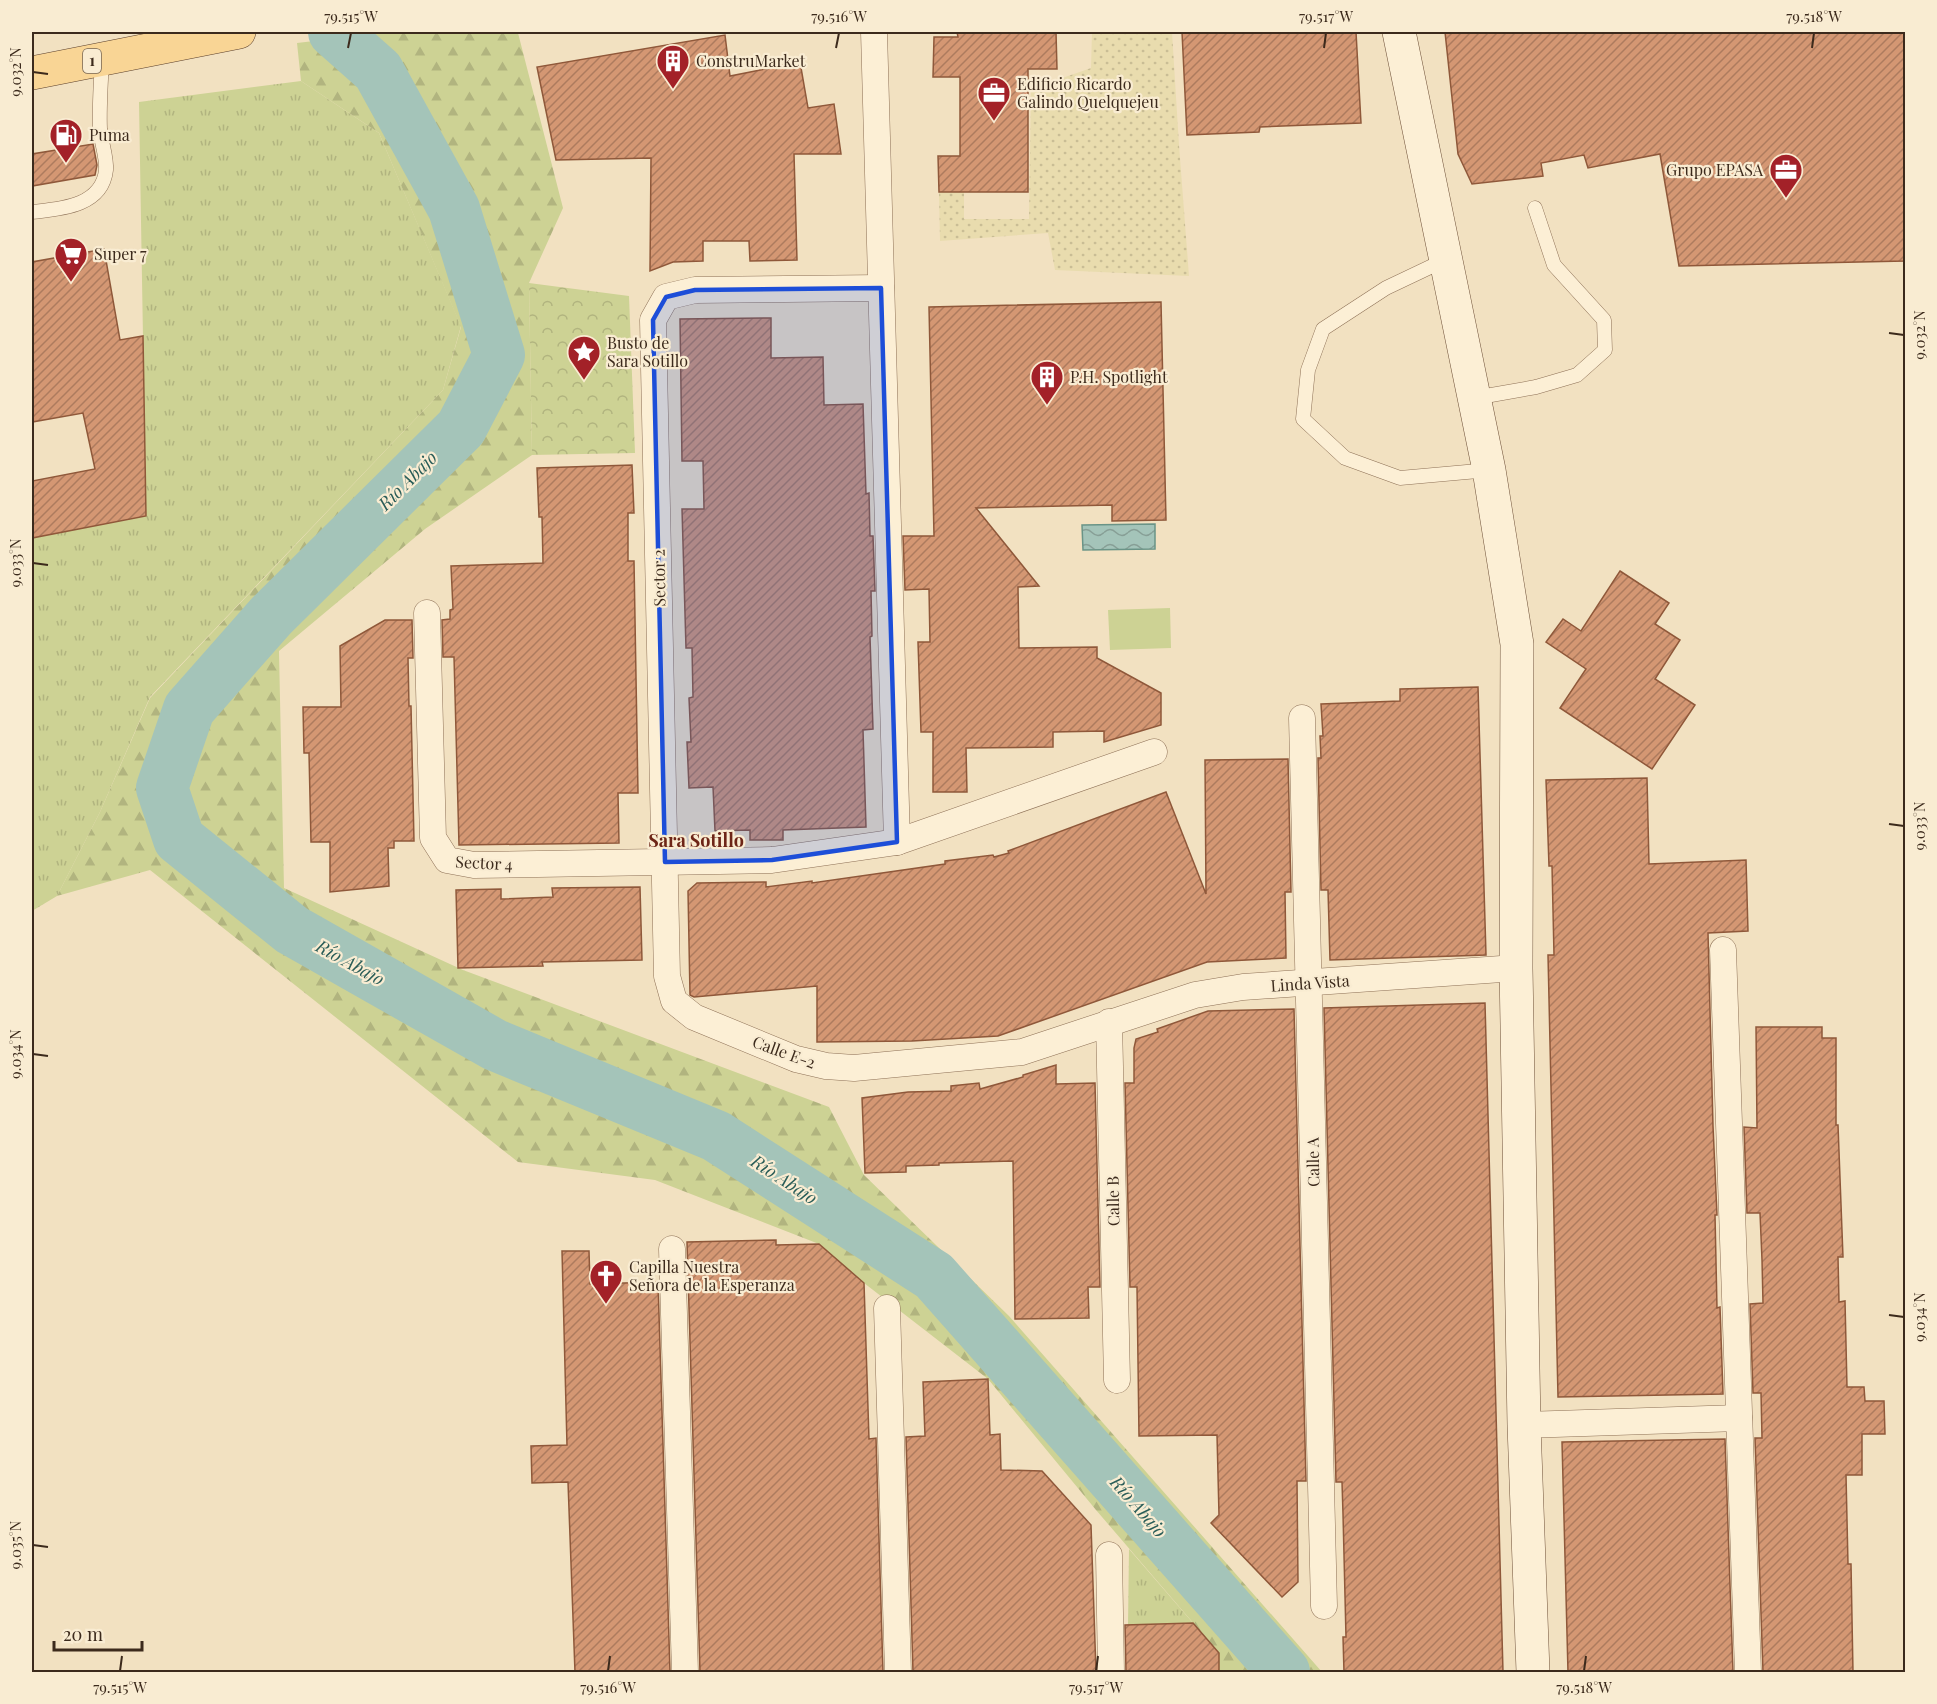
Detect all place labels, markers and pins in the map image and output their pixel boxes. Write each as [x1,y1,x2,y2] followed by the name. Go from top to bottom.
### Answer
[655,43,691,90] building icon: ConstruMarket
[696,50,806,71] place label: ConstruMarket
[1017,73,1159,112] place label: Edificio Ricardo Galindo Quelquejeu
[976,75,1012,122] office icon: Edificio Ricardo Galindo Quelquejeu
[48,117,84,164] fuel station icon: Puma
[89,124,130,145] place label: Puma
[1768,152,1804,199] office icon: Grupo EPASA
[1666,159,1764,180] place label: Grupo EPASA
[53,236,89,283] supermarket icon: Super 7
[94,243,147,264] place label: Super 7
[607,332,688,371] place label: Busto de Sara Sotillo
[566,334,602,381] place icon: Busto de Sara Sotillo
[1029,359,1065,406] building icon: P.H. Spotlight
[1070,366,1168,387] place label: P.H. Spotlight
[629,1256,795,1295] place label: Capilla Nuestra Señora de la Esperanza
[588,1258,624,1305] church icon: Capilla Nuestra Señora de la Esperanza

